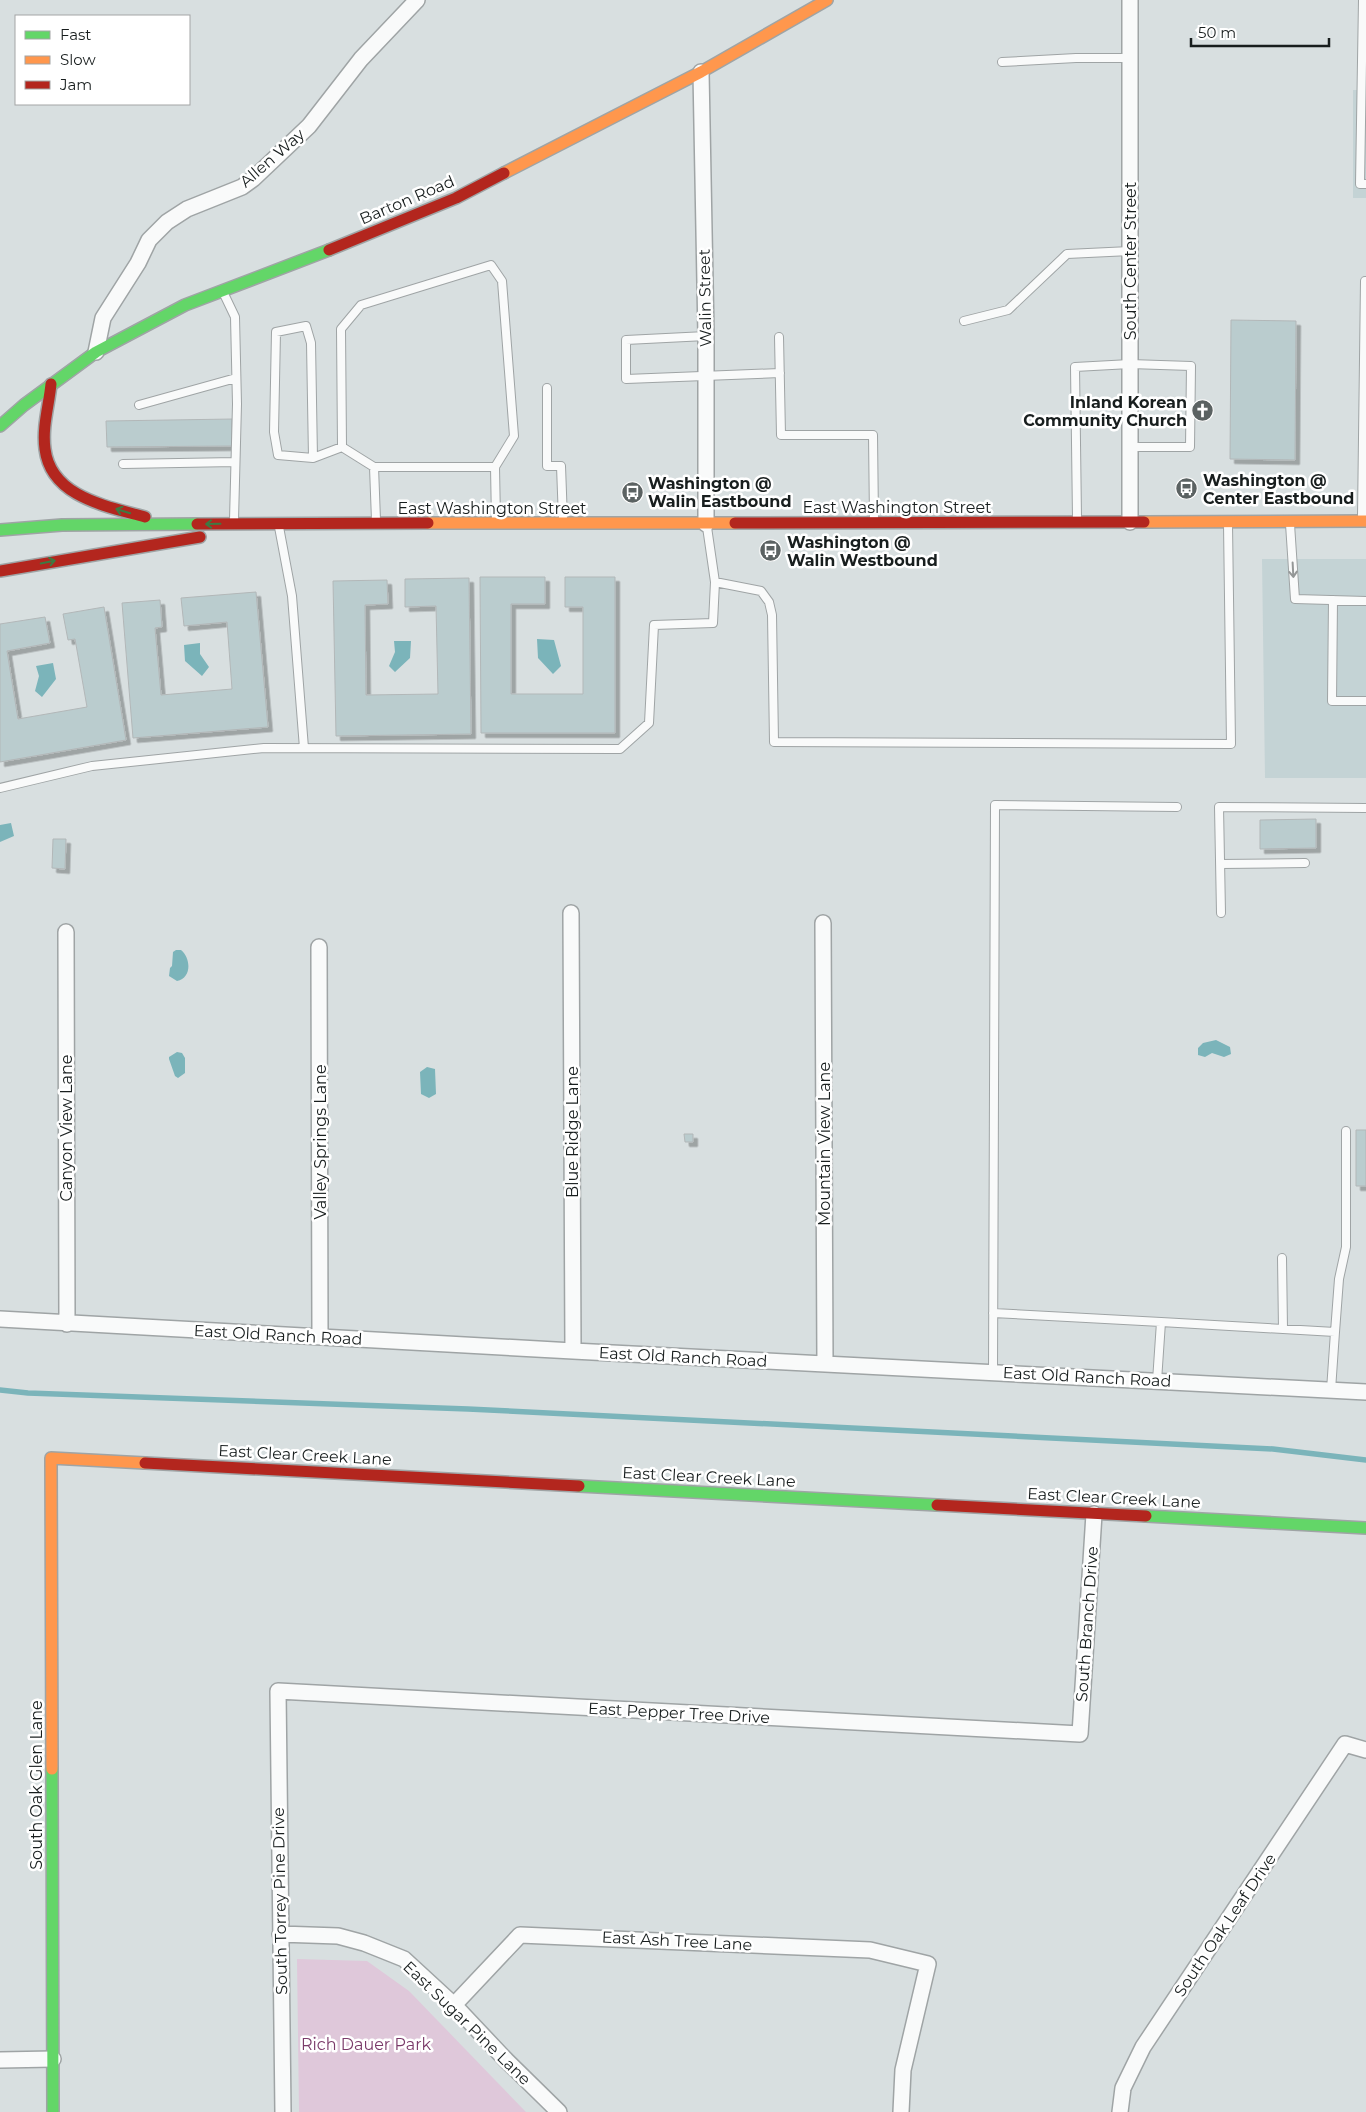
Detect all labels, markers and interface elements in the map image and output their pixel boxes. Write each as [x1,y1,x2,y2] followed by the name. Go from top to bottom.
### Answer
[15,15,190,105] legend
[1191,15,1328,47] scale bar
[1198,23,1236,42] text: 50 m
[60,25,91,44] text: Fast
[60,50,96,69] text: Slow
[59,75,92,94] text: Jam
[236,125,308,191] street label: Allen Way
[357,171,457,229] street label: Barton Road
[1121,181,1140,340] street label: South Center Street
[695,248,715,347] street label: Walin Street
[1023,393,1187,430] place label: Inland Korean Community Church
[1191,399,1215,423] church icon: Inland Korean Community Church
[1203,471,1354,508] place label: Washington @ Center Eastbound
[648,474,792,511] place label: Washington @ Walin Eastbound
[1175,477,1199,501] bus stop icon: Washington @ Center Eastbound
[620,480,644,504] bus stop icon: Washington @ Walin Eastbound
[802,498,992,517] street label: East Washington Street
[397,499,587,518] street label: East Washington Street
[115,505,131,515] one-way arrow
[205,519,221,529] one-way arrow
[787,533,938,570] place label: Washington @ Walin Westbound
[759,539,783,563] bus stop icon: Washington @ Walin Westbound
[39,557,55,566] one-way arrow
[1288,562,1297,578] one-way arrow
[57,1055,76,1201] street label: Canyon View Lane
[815,1062,834,1226] street label: Mountain View Lane
[311,1064,330,1220] street label: Valley Springs Lane
[563,1066,582,1198] street label: Blue Ridge Lane
[193,1321,363,1349] street label: East Old Ranch Road
[598,1343,768,1371] street label: East Old Ranch Road
[1002,1363,1172,1391] street label: East Old Ranch Road
[218,1441,392,1469] street label: East Clear Creek Lane
[622,1463,796,1491] street label: East Clear Creek Lane
[1027,1484,1201,1512] street label: East Clear Creek Lane
[1072,1546,1102,1702] street label: South Branch Drive
[588,1699,770,1727] street label: East Pepper Tree Drive
[27,1700,46,1870] street label: South Oak Glen Lane
[269,1807,291,1995] street label: South Torrey Pine Drive
[1170,1850,1280,2000] street label: South Oak Leaf Drive
[601,1928,753,1954] street label: East Ash Tree Lane
[399,1957,535,2089] street label: East Sugar Pine Lane
[301,2035,431,2054] park label: Rich Dauer Park

